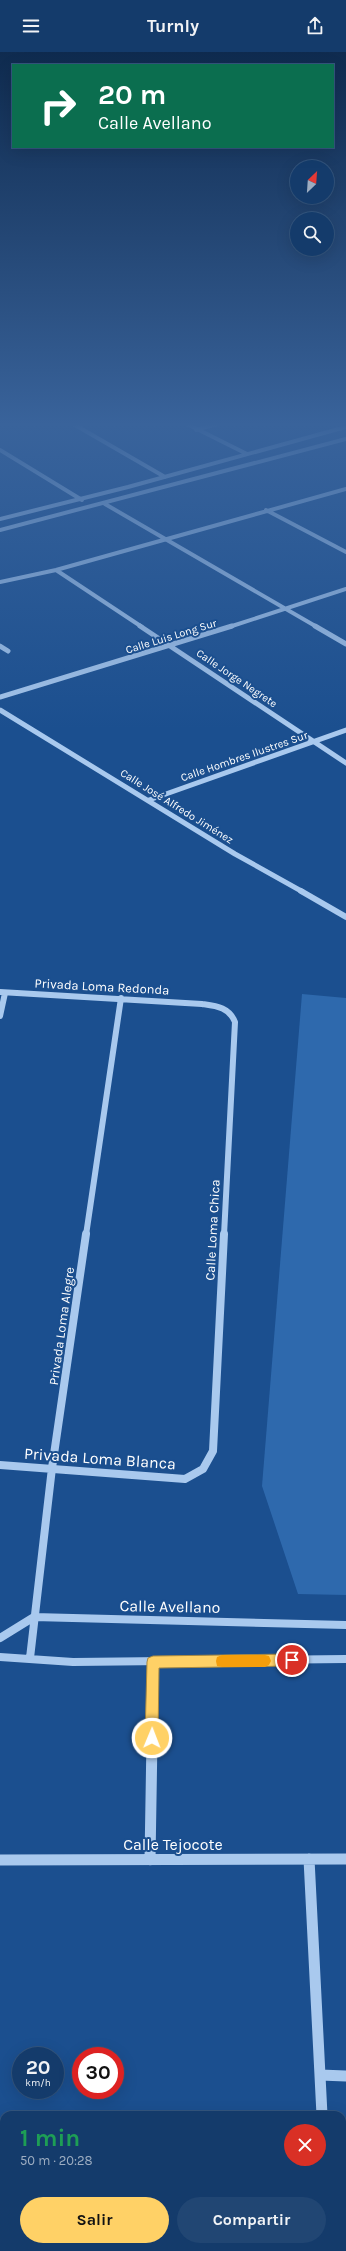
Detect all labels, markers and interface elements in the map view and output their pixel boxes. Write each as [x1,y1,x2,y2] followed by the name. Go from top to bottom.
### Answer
[20,15,42,37] icon: menu
[147,15,199,37] text: Turnly
[304,15,326,37] icon: share
[98,78,166,111] text: 20 m
[32,80,84,132] icon: right
[98,112,211,134] text: Calle Avellano
[290,160,334,204] north arrow
[290,160,334,256] map controls
[290,212,334,256] button: search
[124,616,218,657] street label: Calle Luis Long Sur
[194,647,280,710] street label: Calle Jorge Negrete
[179,729,309,784] street label: Calle Hombres Ilustres Sur
[118,766,236,847] street label: Calle José Alfredo Jiménez
[34,975,170,998] street label: Privada Loma Redonda
[202,1179,223,1281] street label: Calle Loma Chica
[46,1266,77,1386] street label: Privada Loma Alegre
[23,1444,176,1473] street label: Privada Loma Blanca
[119,1596,221,1617] street label: Calle Avellano
[275,1643,309,1677] pin
[281,1649,303,1671] icon: arrive
[131,1717,173,1759] position arrow
[123,1835,223,1854] street label: Calle Tejocote
[72,2047,124,2099] speed limit sign: 30
[26,2056,50,2079] text: 20
[25,2077,51,2089] text: km/h
[20,2124,80,2152] text: 1 min
[284,2124,326,2166] button: close
[20,2153,93,2168] text: 50 m · 20:28
[20,2197,169,2243] button: Salir
[177,2197,326,2243] button: Compartir

